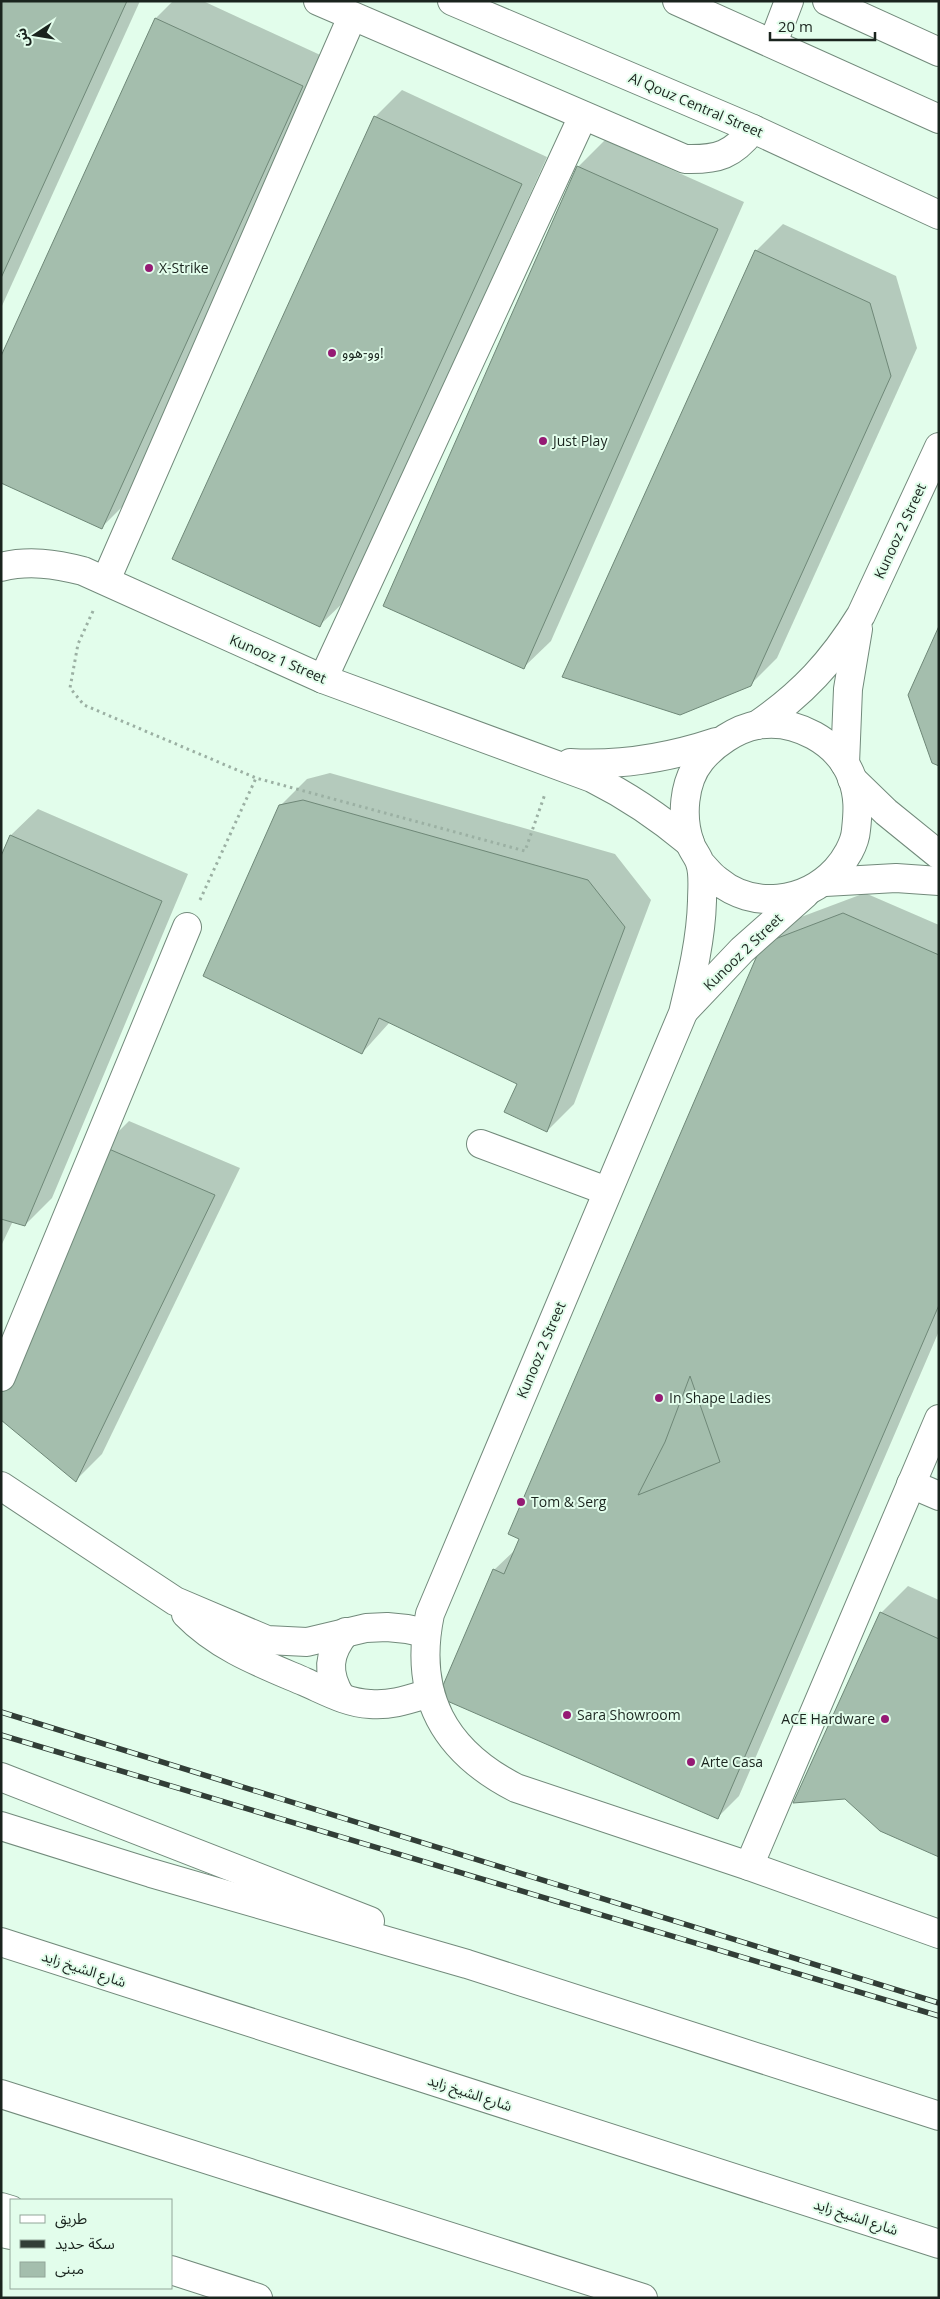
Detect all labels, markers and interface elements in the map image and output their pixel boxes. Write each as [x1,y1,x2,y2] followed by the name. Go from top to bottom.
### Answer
[10,10,60,60] north arrow
[770,10,875,42] scale bar
[778,16,813,36] text: 20 m
[11,26,33,49] text: ش
[626,68,766,141] street label: Al Qouz Central Street
[159,258,209,277] place label: X-Strike
[143,262,155,274] marker: X-Strike
[342,343,384,362] place label: وو-هوو!
[326,347,338,359] marker: وو-هوو!
[551,431,608,450] place label: Just Play
[537,435,549,447] marker: Just Play
[869,480,930,582] street label: Kunooz 2 Street
[227,630,330,688] street label: Kunooz 1 Street
[699,909,786,994] street label: Kunooz 2 Street
[512,1298,570,1401] street label: Kunooz 2 Street
[669,1388,771,1407] place label: In Shape Ladies
[653,1392,665,1404] marker: In Shape Ladies
[531,1492,607,1511] place label: Tom & Serg
[515,1496,527,1508] marker: Tom & Serg
[577,1705,681,1724] place label: Sara Showroom
[561,1709,573,1721] marker: Sara Showroom
[781,1709,875,1728] place label: ACE Hardware
[879,1713,891,1725] marker: ACE Hardware
[701,1752,763,1771] place label: Arte Casa
[685,1756,697,1768] marker: Arte Casa
[39,1946,129,1993] street label: شارع الشيخ زايد
[425,2070,515,2117] street label: شارع الشيخ زايد
[811,2194,901,2241] street label: شارع الشيخ زايد
[10,2199,172,2289] legend
[55,2208,87,2229] text: طريق
[55,2233,115,2253] text: سكة حديد
[55,2258,84,2278] text: مبنى

